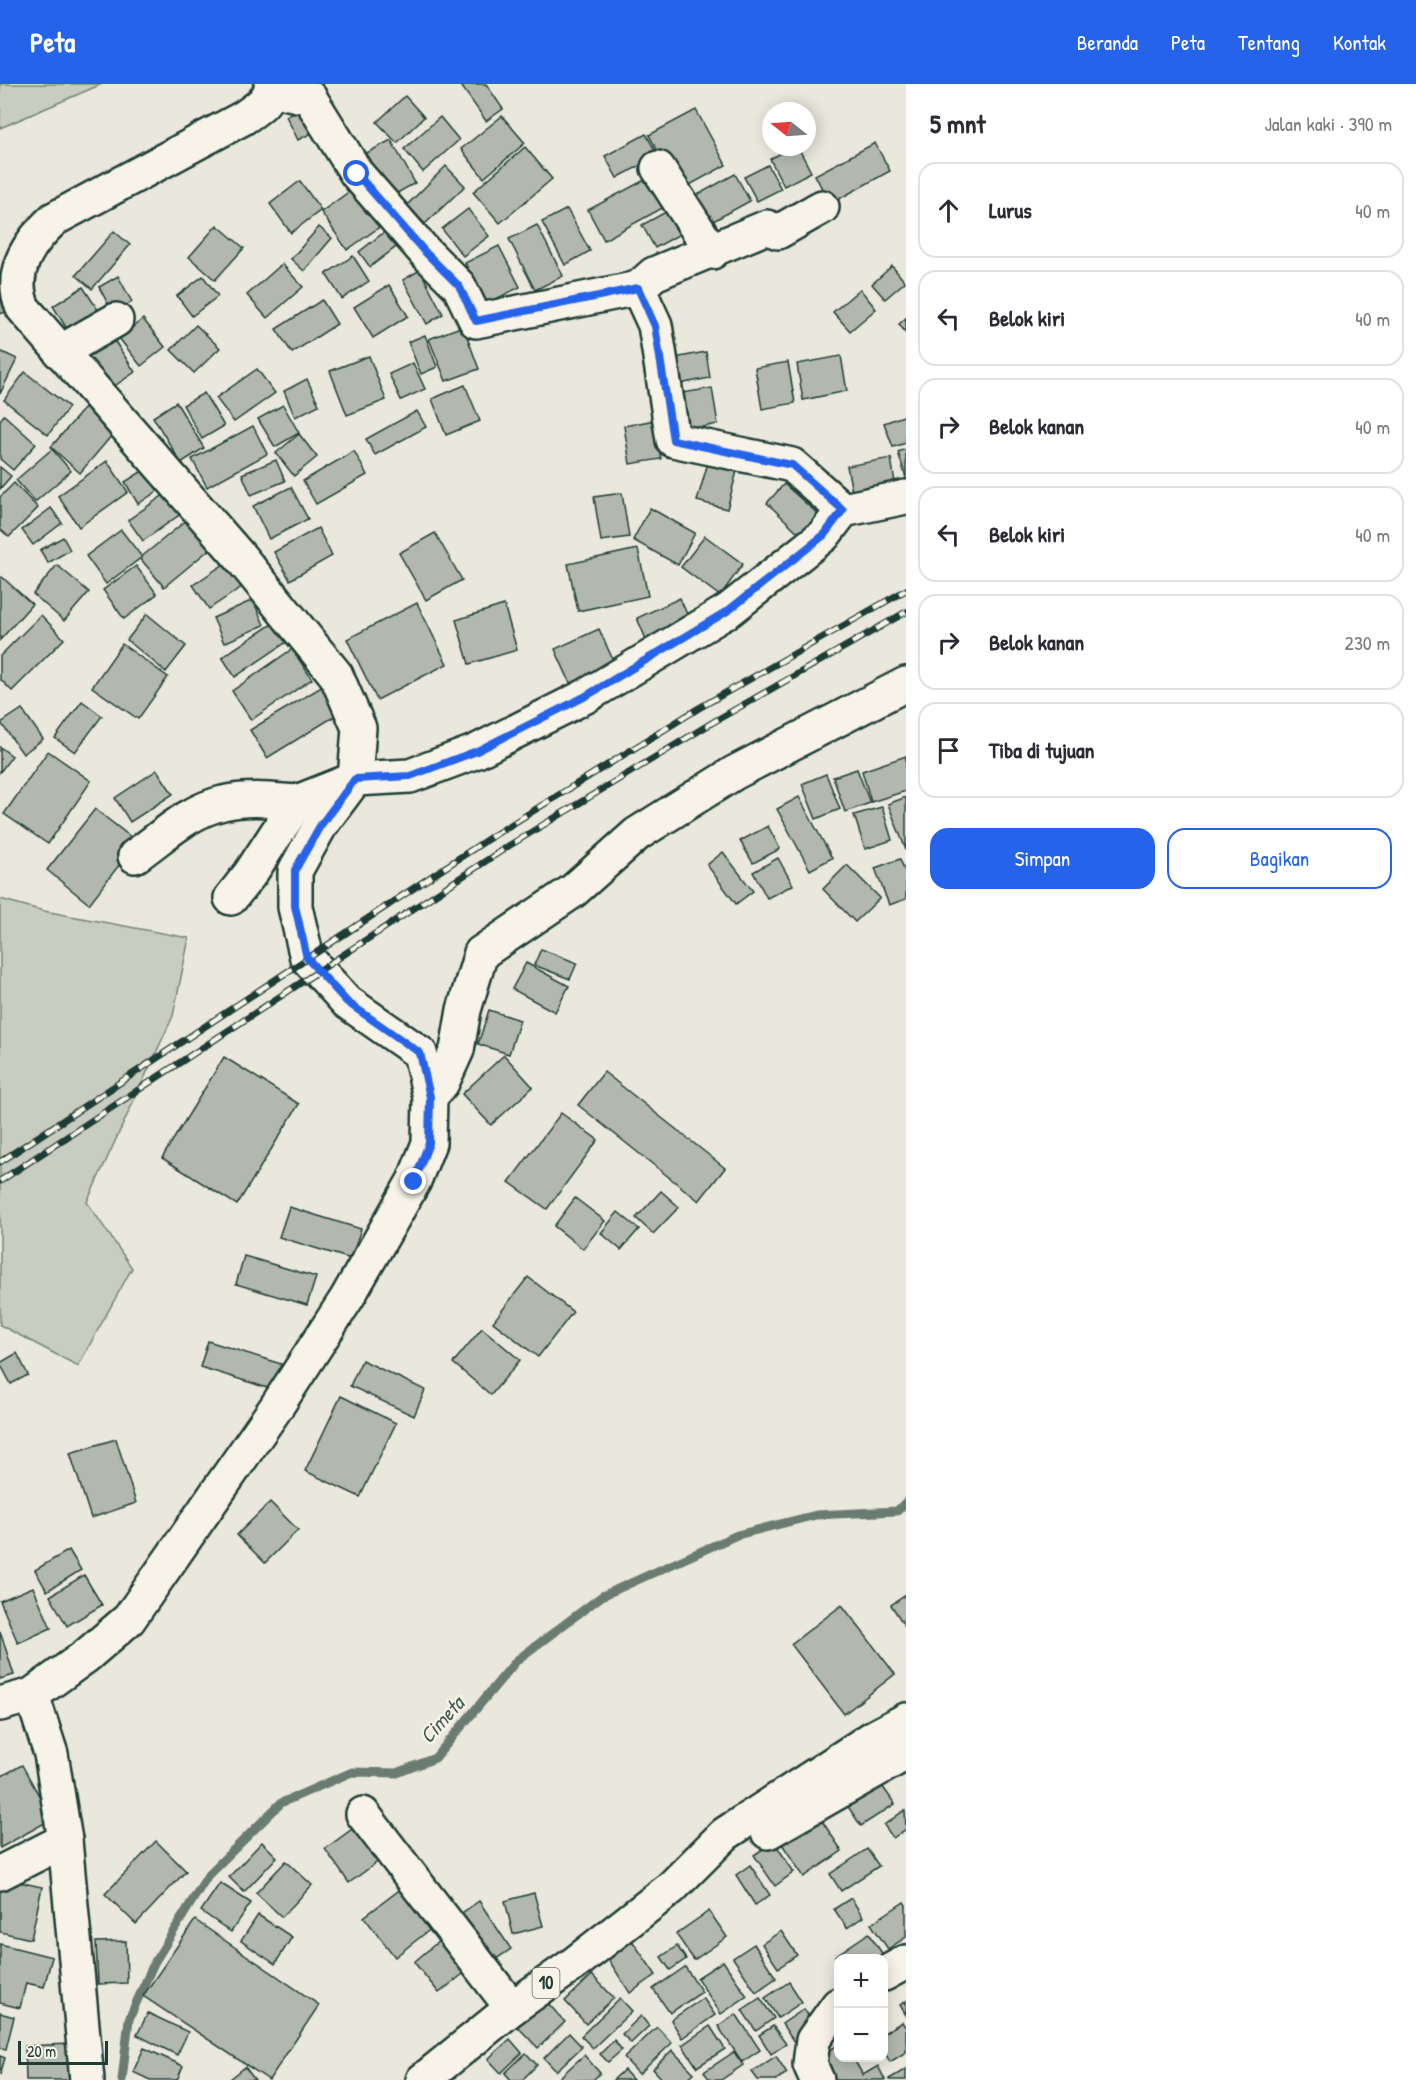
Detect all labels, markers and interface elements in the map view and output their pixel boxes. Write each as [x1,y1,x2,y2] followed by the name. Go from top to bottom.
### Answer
[30,23,75,61] text: Peta
[1077,28,1138,57] text: Beranda
[1171,28,1205,57] text: Peta
[1238,28,1300,57] text: Tentang
[1333,28,1386,57] text: Kontak
[762,102,816,156] north arrow
[930,106,985,141] text: 5 mnt
[1264,110,1392,137] text: Jalan kaki · 390 m
[343,160,369,186] route start
[932,194,965,227] icon: ahead
[989,195,1032,225] text: Lurus
[1355,197,1390,224] text: 40 m
[932,302,965,335] icon: left
[989,303,1065,333] text: Belok kiri
[1355,305,1390,332] text: 40 m
[932,410,965,443] icon: right
[989,411,1084,441] text: Belok kanan
[1355,413,1390,440] text: 40 m
[932,518,965,551] icon: left
[989,519,1065,549] text: Belok kiri
[1355,521,1390,548] text: 40 m
[932,626,965,659] icon: right
[989,627,1084,657] text: Belok kanan
[1345,629,1390,656] text: 230 m
[932,734,965,767] icon: arrive
[989,735,1094,765] text: Tiba di tujuan
[930,828,1155,889] button: Simpan
[1167,828,1392,889] button: Bagikan
[400,1168,426,1194] route end
[413,1688,472,1750] water label: Cimeta
[834,1954,888,2062] map controls
[834,1954,888,2008] button: +
[532,1968,560,1998] road number: 10
[834,2008,888,2062] button: −
[18,2038,108,2066] scale bar
[27,2040,56,2062] text: 20 m

